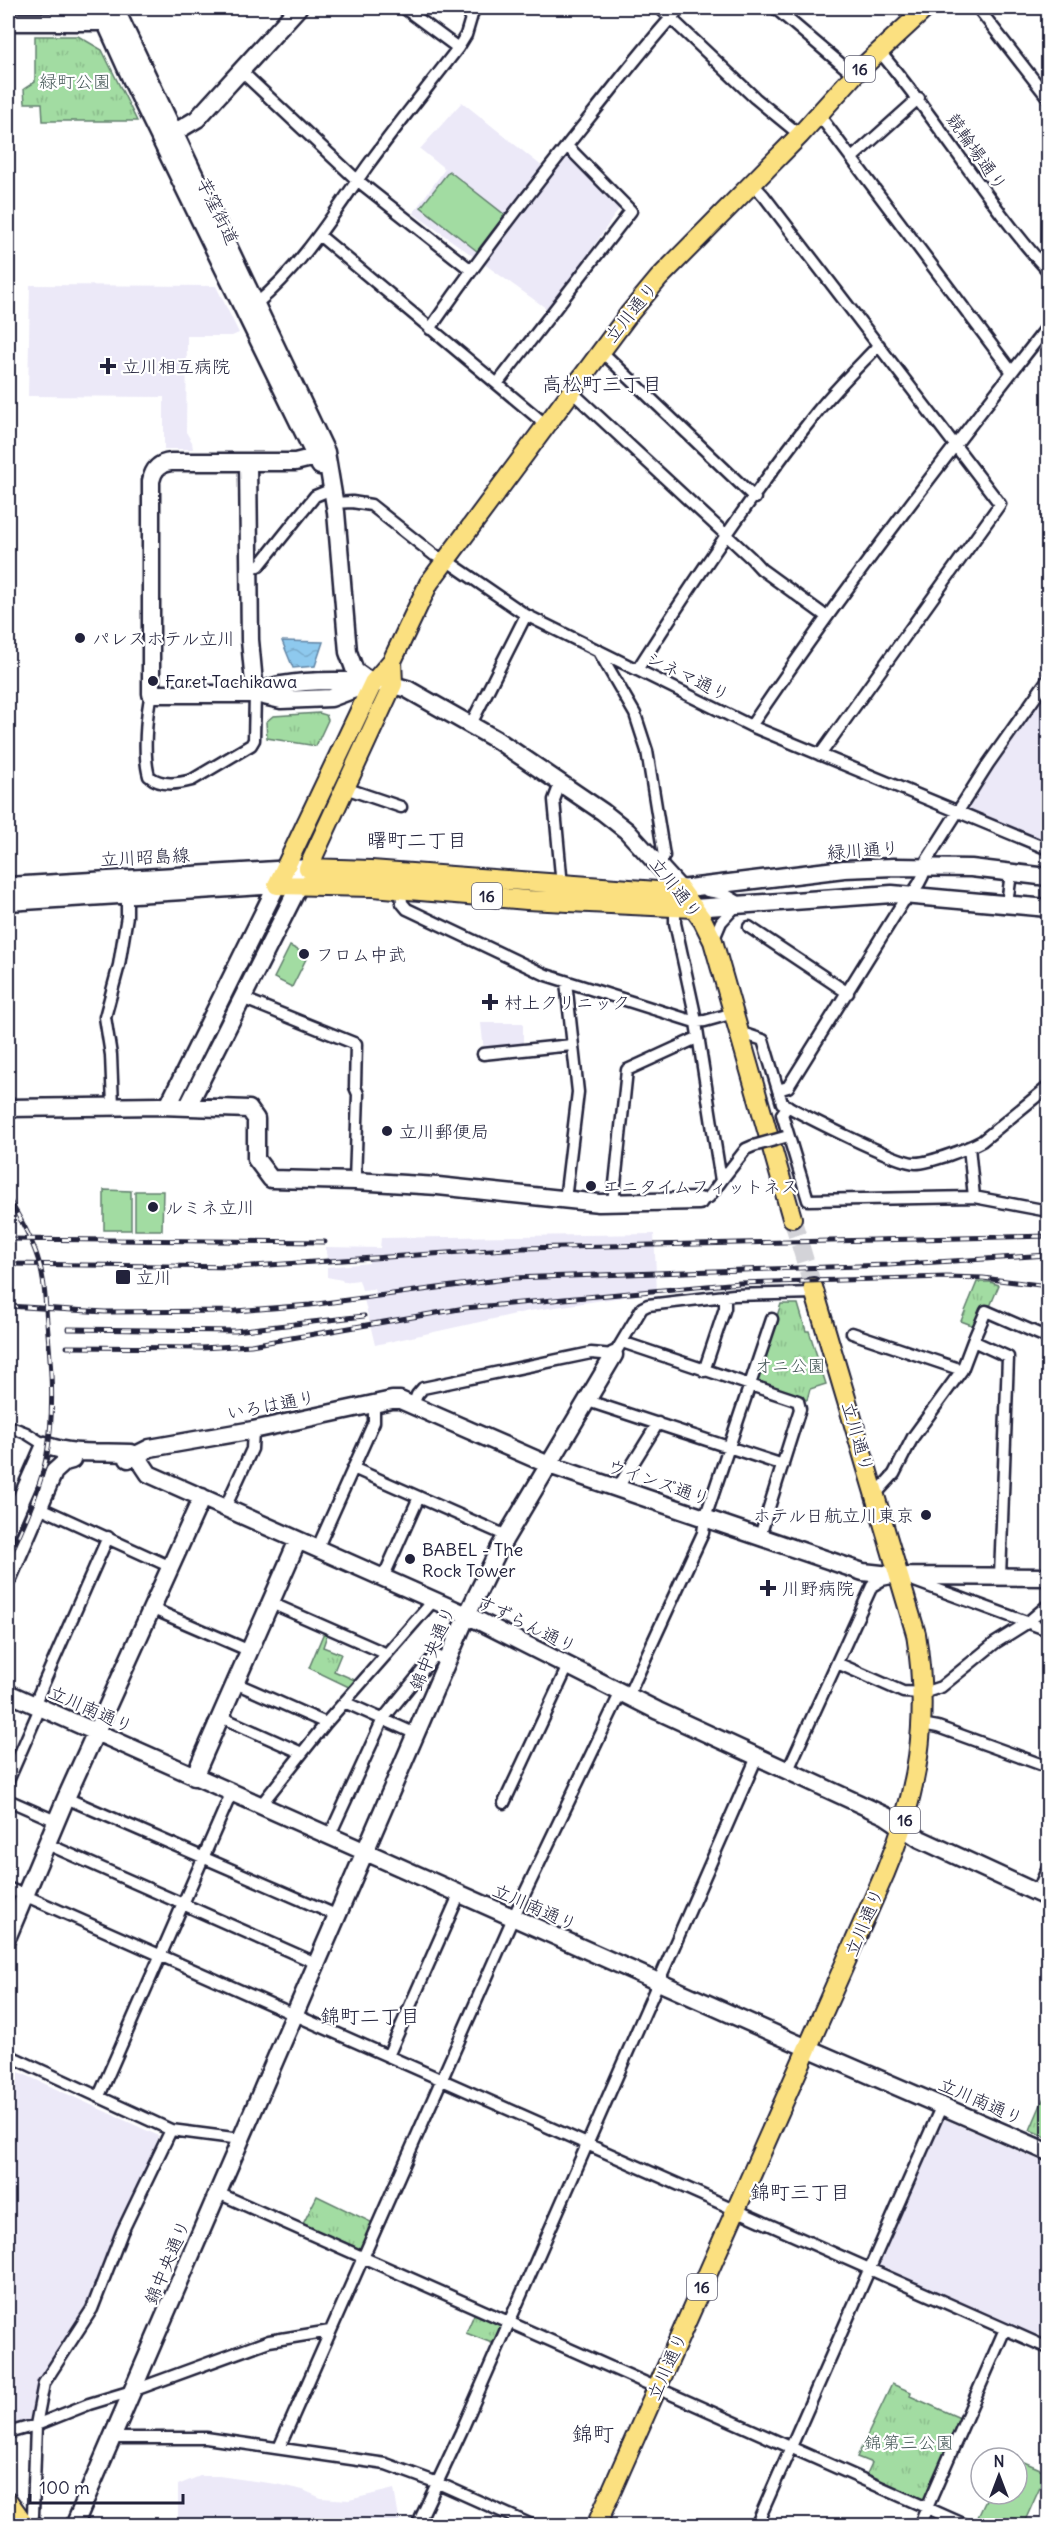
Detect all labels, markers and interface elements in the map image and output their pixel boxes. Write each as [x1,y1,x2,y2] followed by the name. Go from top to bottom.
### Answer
[845,56,875,82] road number: 16
[39,70,111,93] park label: 緑町公園
[942,109,1012,195] street label: 競輪場通り
[192,174,244,248] street label: 芋窪街道
[599,277,663,347] street label: 立川通り
[122,355,230,378] place label: 立川相互病院
[99,357,117,375] marker: 立川相互病院
[542,371,662,396] district label: 高松町三丁目
[92,627,235,650] place label: パレスホテル立川
[73,631,87,645] marker: パレスホテル立川
[643,646,733,706] street label: シネマ通り
[165,670,297,693] place label: Faret Tachikawa
[146,674,160,688] marker: Faret Tachikawa
[367,827,467,852] district label: 曙町二丁目
[826,836,900,864] street label: 緑川通り
[99,843,191,871] street label: 立川昭島線
[645,853,707,923] street label: 立川通り
[472,883,502,909] road number: 16
[316,943,406,966] place label: フロム中武
[297,947,311,961] marker: フロム中武
[504,991,630,1014] place label: 村上クリニック
[481,993,499,1011] marker: 村上クリニック
[399,1120,489,1143] place label: 立川郵便局
[380,1124,394,1138] marker: 立川郵便局
[603,1175,799,1198] place label: エニタイムフィットネス
[584,1179,598,1193] marker: エニタイムフィットネス
[165,1196,255,1219] place label: ルミネ立川
[146,1200,160,1214] marker: ルミネ立川
[136,1266,172,1289] place label: 立川
[114,1268,132,1286] marker: 立川
[754,1354,826,1377] park label: オニ公園
[225,1385,317,1425] street label: いろは通り
[837,1399,879,1475] street label: 立川通り
[605,1454,713,1510] street label: ウインズ通り
[753,1504,914,1527] place label: ホテル日航立川東京
[919,1508,933,1522] marker: ホテル日航立川東京
[422,1538,523,1582] place label: BABEL - The Rock Tower
[403,1552,417,1566] marker: BABEL - The Rock Tower
[782,1577,854,1600] place label: 川野病院
[759,1579,777,1597] marker: 川野病院
[473,1590,581,1658] street label: すずらん通り
[404,1602,460,1694] street label: 錦中央通り
[45,1680,137,1738] street label: 立川南通り
[890,1807,920,1833] road number: 16
[489,1878,581,1936] street label: 立川南通り
[839,1884,889,1960] street label: 立川通り
[320,2003,420,2028] district label: 錦町二丁目
[935,2072,1027,2130] street label: 立川南通り
[750,2179,850,2204] district label: 錦町三丁目
[139,2216,195,2308] street label: 錦中央通り
[687,2274,717,2300] road number: 16
[642,2328,692,2404] street label: 立川通り
[572,2420,614,2447] district label: 錦町
[864,2431,954,2454] park label: 錦第三公園
[969,2446,1029,2506] north arrow
[993,2451,1005,2471] text: N
[30,2467,183,2505] scale bar
[39,2476,90,2499] text: 100 m

